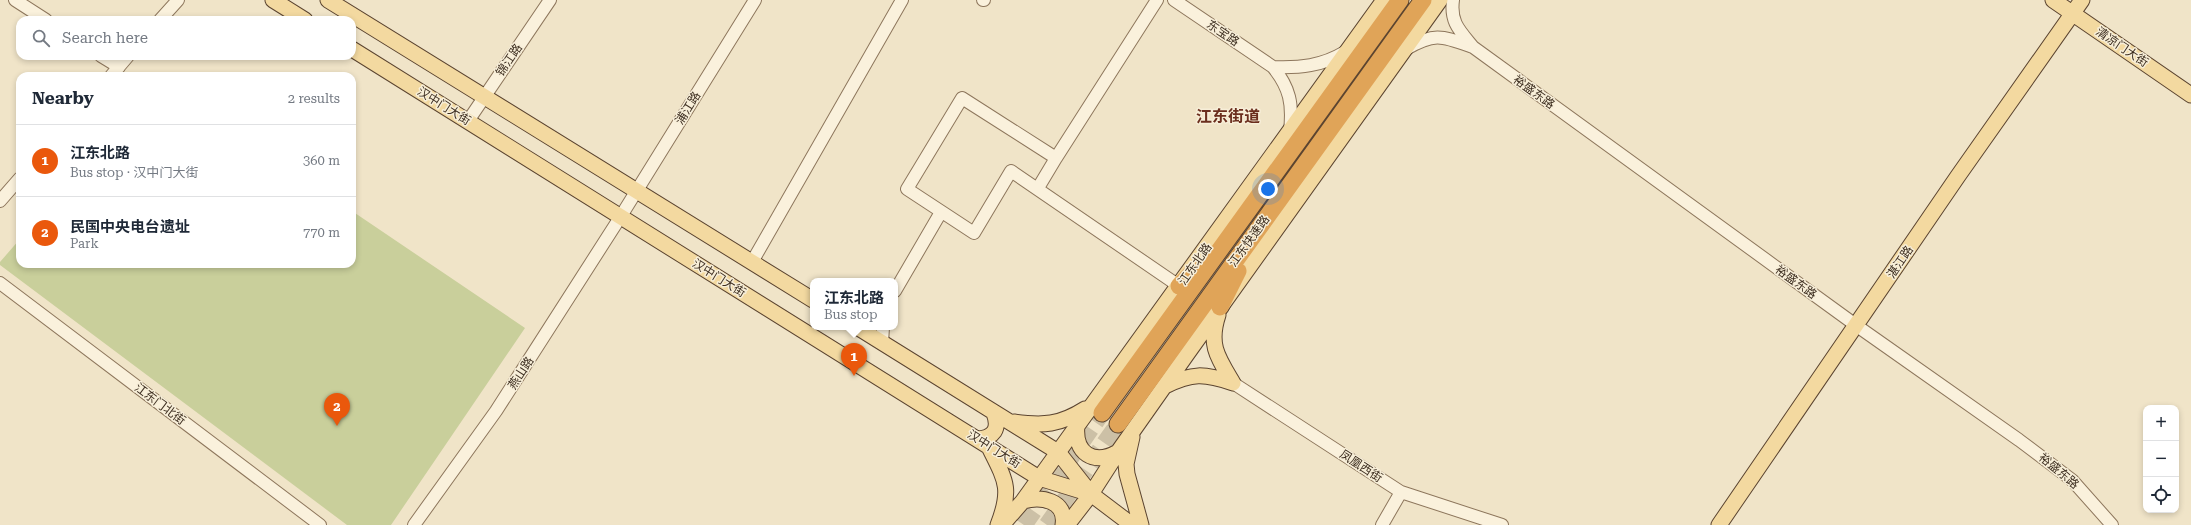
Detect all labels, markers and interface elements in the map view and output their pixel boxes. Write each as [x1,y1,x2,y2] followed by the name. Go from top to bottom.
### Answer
[16,16,356,60] search box
[1204,17,1242,49] street label: 东宝路
[2093,24,2151,70] street label: 清凉门大街
[30,27,52,49] icon: search
[62,29,148,47] text: Search here
[493,41,525,79] street label: 锦江路
[1510,72,1558,112] street label: 裕盛东路
[415,84,473,128] street label: 汉中门大街
[32,88,94,108] text: Nearby
[673,89,703,127] street label: 浦江路
[288,91,340,106] text: 2 results
[1196,107,1260,126] district label: 江东街道
[70,144,130,162] text: 江东北路
[41,153,49,168] text: 1
[303,153,340,168] text: 360 m
[70,165,198,180] text: Bus stop · 汉中门大街
[1258,179,1278,199] your location
[1226,213,1272,269] street label: 江东快速路
[70,218,190,236] text: 民国中央电台遗址
[41,225,49,240] text: 2
[303,225,340,240] text: 770 m
[70,236,99,251] text: Park
[1175,240,1215,288] street label: 江东北路
[1884,243,1916,281] street label: 湛江路
[690,256,748,300] street label: 汉中门大街
[1772,262,1820,302] street label: 裕盛东路
[810,278,898,330] popup
[824,289,884,307] text: 江东北路
[824,307,878,322] text: Bus stop
[841,343,867,376] pin: 1
[505,354,537,392] street label: 燕山路
[132,380,188,428] street label: 江东门北街
[324,393,350,426] pin: 2
[2143,405,2179,513] map controls
[2143,405,2179,441] button: +
[965,427,1023,471] street label: 汉中门大街
[2143,441,2179,477] button: −
[1337,447,1385,485] street label: 凤凰西街
[2036,450,2082,492] street label: 裕盛东路
[2143,477,2179,513] button: locate

